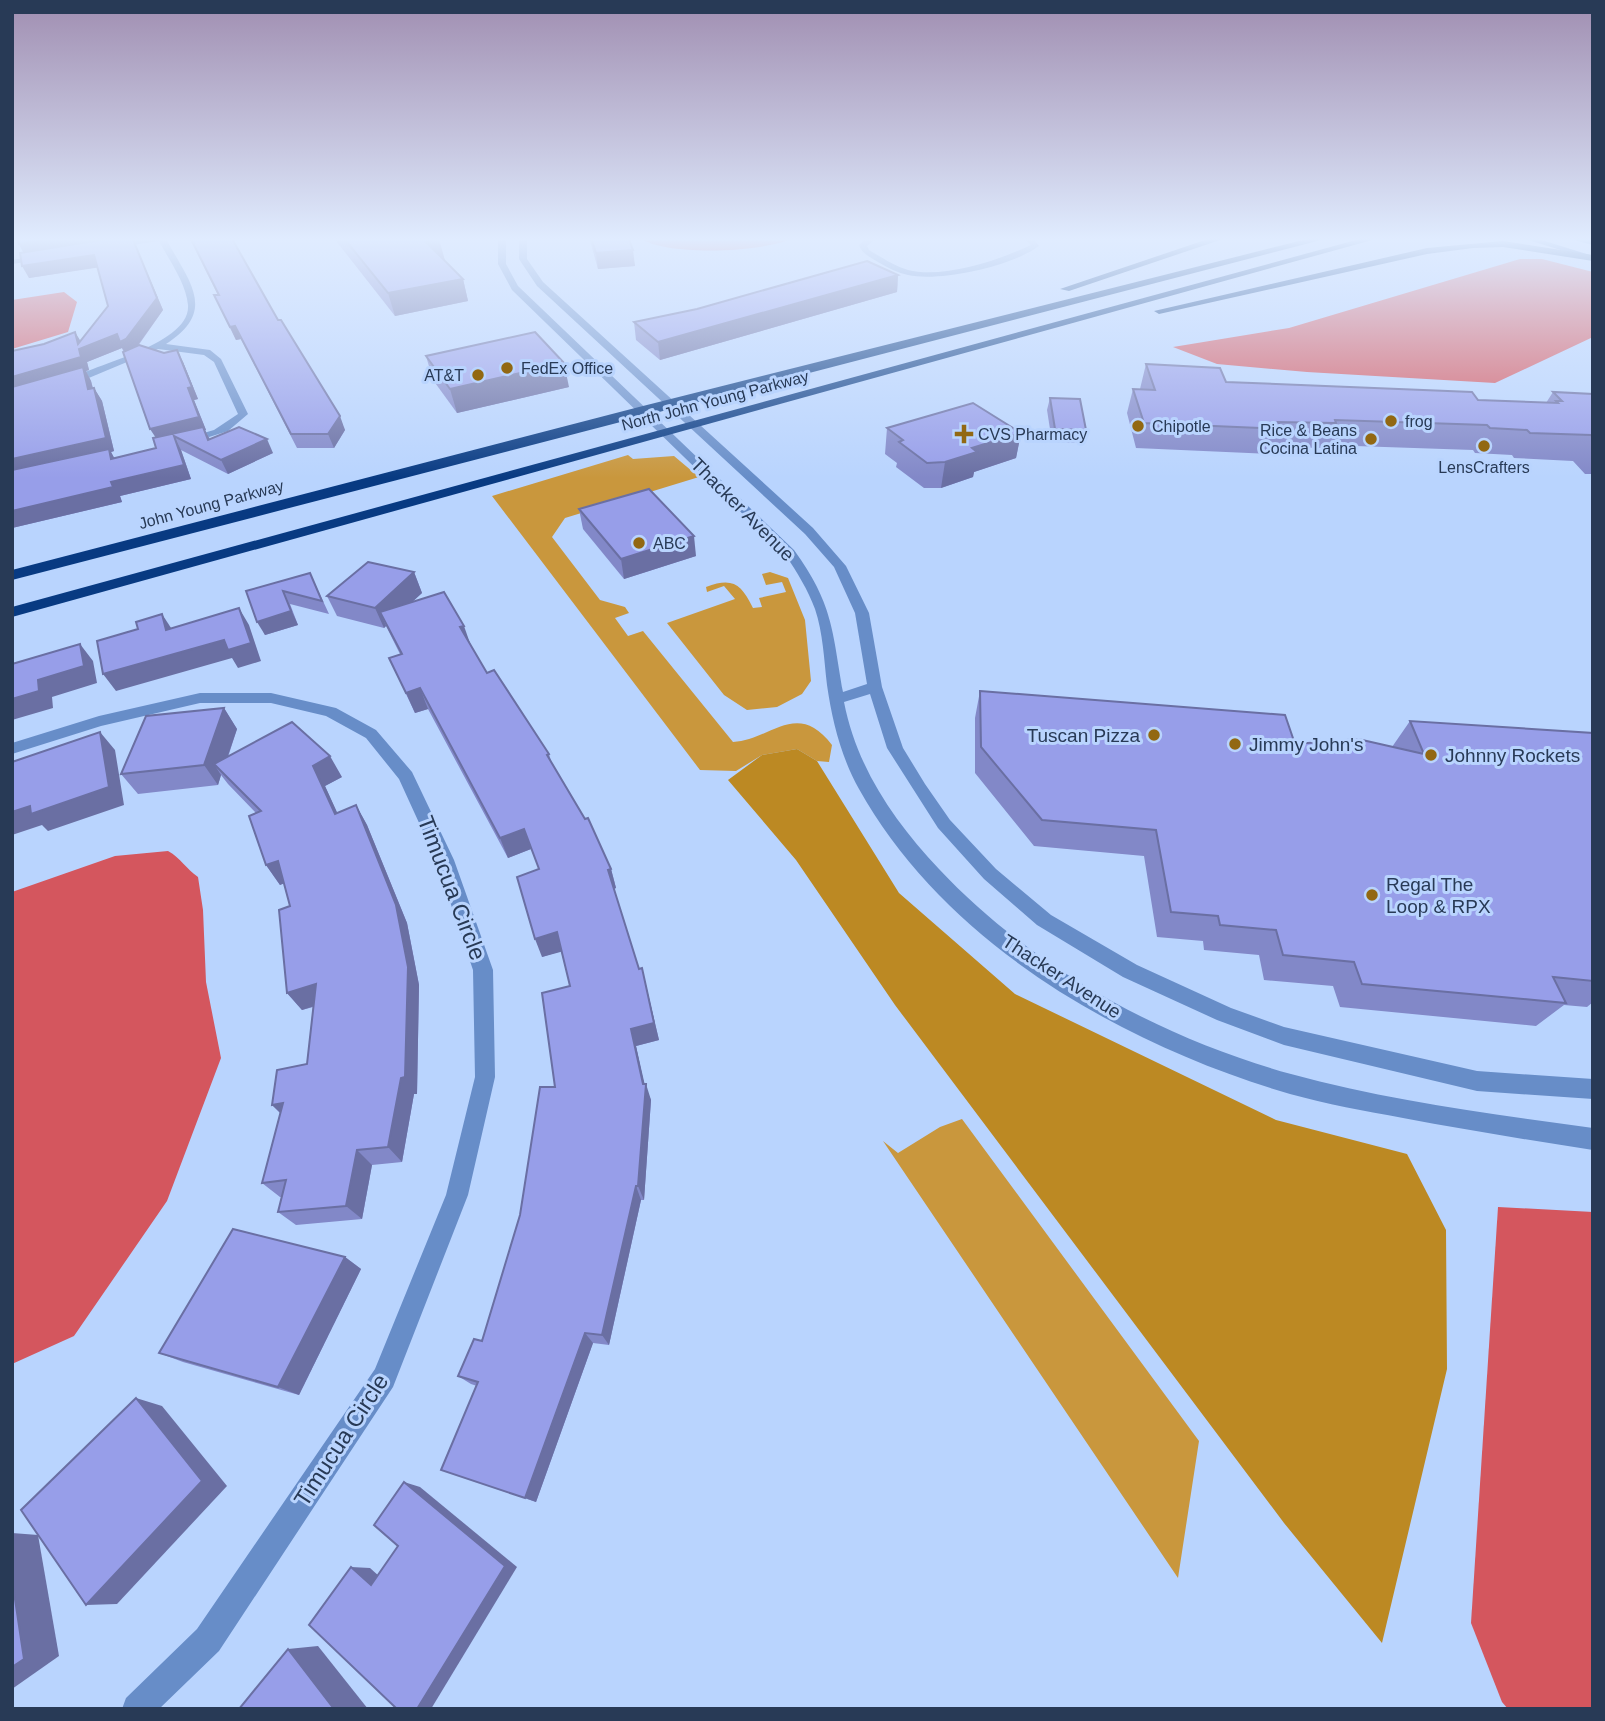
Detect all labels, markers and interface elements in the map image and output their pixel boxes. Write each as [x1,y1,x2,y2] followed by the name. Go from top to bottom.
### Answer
[499,360,515,376] marker: FedEx Office
[521,360,613,377] place label: FedEx Office
[424,367,464,384] place label: AT&T
[470,367,486,383] marker: AT&T
[620,367,811,434] street label: North John Young Parkway
[1383,413,1399,429] marker: frog
[1405,413,1433,430] place label: frog
[1130,418,1146,434] marker: Chipotle
[1152,418,1211,435] place label: Chipotle
[1259,422,1357,457] place label: Rice & Beans Cocina Latina
[956,426,972,442] marker: CVS Pharmacy
[978,426,1087,443] place label: CVS Pharmacy
[1363,431,1379,447] marker: Rice & Beans Cocina Latina
[1476,438,1492,454] marker: LensCrafters
[687,454,798,565] street label: Thacker Avenue
[1438,459,1530,476] place label: LensCrafters
[137,477,286,532] street label: John Young Parkway
[631,535,647,551] marker: ABC
[653,535,686,552] place label: ABC
[1027,725,1140,746] place label: Tuscan Pizza
[1146,727,1162,743] marker: Tuscan Pizza
[1249,734,1363,755] place label: Jimmy John's
[1227,736,1243,752] marker: Jimmy John's
[1445,745,1580,766] place label: Johnny Rockets
[1423,747,1439,763] marker: Johnny Rockets
[413,812,491,964] street label: Timucua Circle
[1386,874,1491,917] place label: Regal The Loop & RPX
[1364,887,1380,903] marker: Regal The Loop & RPX
[999,930,1125,1023] street label: Thacker Avenue
[289,1369,393,1511] street label: Timucua Circle

